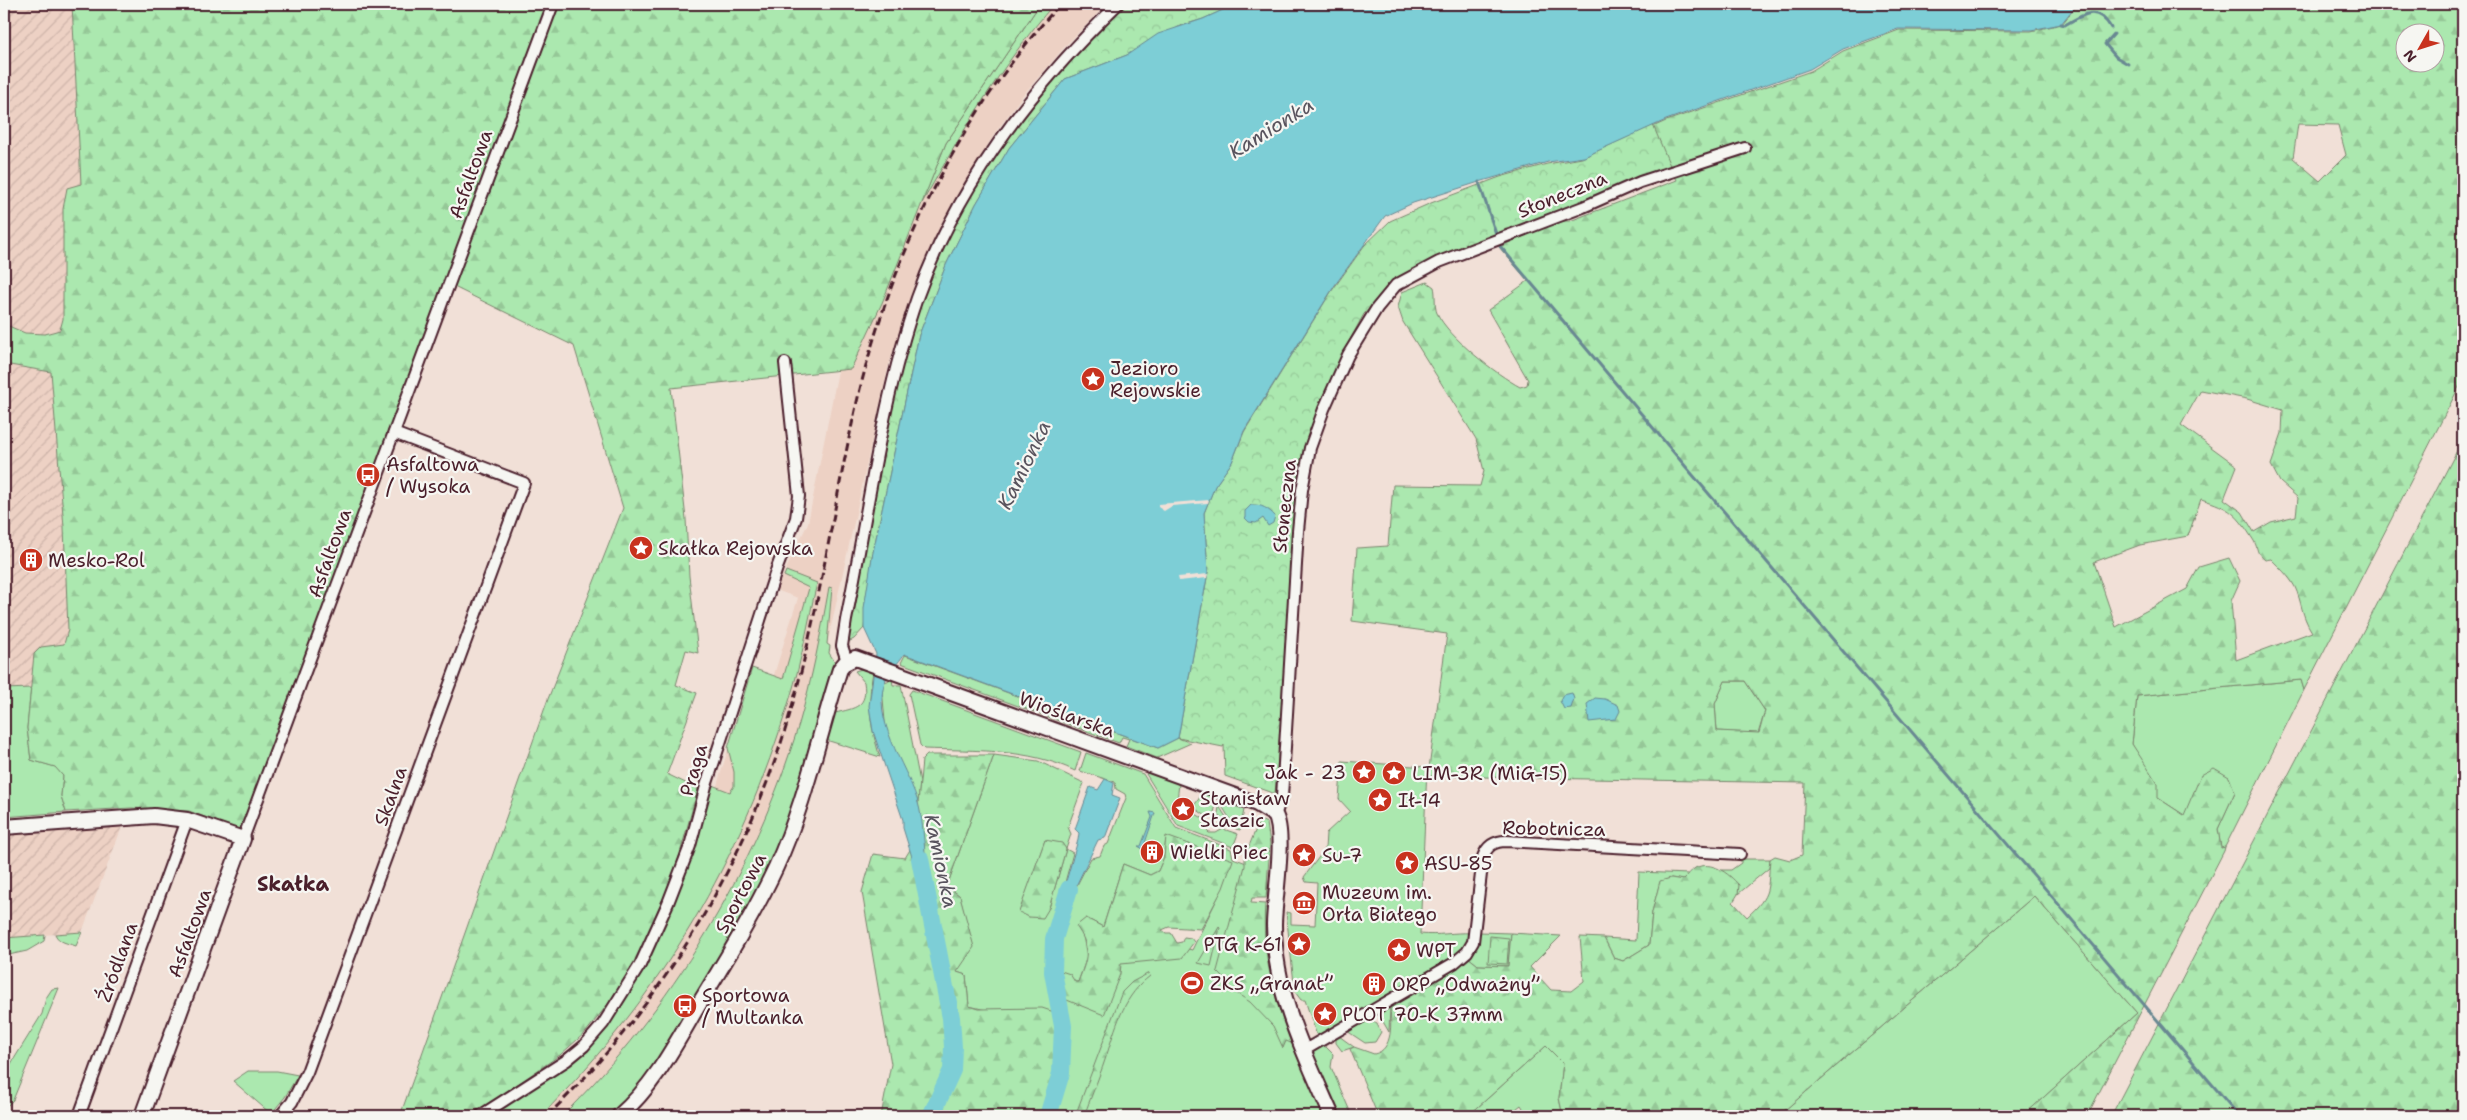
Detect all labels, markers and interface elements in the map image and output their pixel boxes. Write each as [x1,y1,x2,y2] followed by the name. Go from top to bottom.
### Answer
[2394,22,2444,72] north arrow
[2399,46,2420,66] text: N
[1224,92,1318,164] water label: Kamionka
[443,126,498,222] street label: Asfaltowa
[1514,165,1611,224] street label: Słoneczna
[1110,356,1201,403] place label: Jezioro Rejowskie
[1080,366,1106,392] place icon: Jezioro Rejowskie
[991,416,1057,514] water label: Kamionka
[386,452,479,499] place label: Asfaltowa / Wysoka
[1267,458,1302,554] street label: Słoneczna
[355,462,381,488] bus stop icon: Asfaltowa / Wysoka
[302,505,357,601] street label: Asfaltowa
[628,535,654,561] place icon: Skałka Rejowska
[658,536,813,561] place label: Skałka Rejowska
[18,547,44,573] building icon: Mesko-Rol
[48,548,145,573] place label: Mesko-Rol
[1015,686,1118,743] street label: Wioślarska
[674,741,713,799] street label: Praga
[1351,759,1377,785] place icon: Jak - 23
[1264,760,1346,785] place label: Jak - 23
[1381,760,1407,786] place icon: LIM-3R (MiG-15)
[1412,761,1567,786] place label: LIM-3R (MiG-15)
[368,763,413,829] street label: Skalna
[1200,786,1290,833] place label: Stanisław Staszic
[1367,787,1393,813] place icon: Ił-14
[1398,788,1441,813] place label: Ił-14
[1170,796,1196,822] place icon: Stanisław Staszic
[918,812,964,910] water label: Kamionka
[1502,815,1606,842] street label: Robotnicza
[1139,839,1165,865] building icon: Wielki Piec
[1170,840,1268,865] place label: Wielki Piec
[1291,842,1317,868] place icon: Su-7
[1322,843,1362,868] place label: Su-7
[709,849,772,938] street label: Sportowa
[1394,850,1420,876] place icon: ASU-85
[1424,851,1492,876] place label: ASU-85
[257,871,329,897] district label: Skałka
[1322,880,1437,927] place label: Muzeum im. Orła Białego
[162,885,217,981] street label: Asfaltowa
[1291,890,1317,916] museum icon: Muzeum im. Orła Białego
[91,918,144,1006] street label: Źródlana
[1286,931,1312,957] place icon: PTG K-61
[1203,932,1282,957] place label: PTG K-61
[1386,937,1412,963] place icon: WPT
[1416,938,1457,963] place label: WPT
[1179,970,1205,996] sports icon: ZKS „Granat”
[1210,971,1334,996] place label: ZKS „Granat”
[1361,971,1387,997] building icon: ORP „Odważny”
[1392,972,1540,997] place label: ORP „Odważny”
[702,983,803,1030] place label: Sportowa / Multanka
[672,993,698,1019] bus stop icon: Sportowa / Multanka
[1312,1001,1338,1027] place icon: PLOT 70-K 37mm
[1342,1002,1503,1027] place label: PLOT 70-K 37mm

